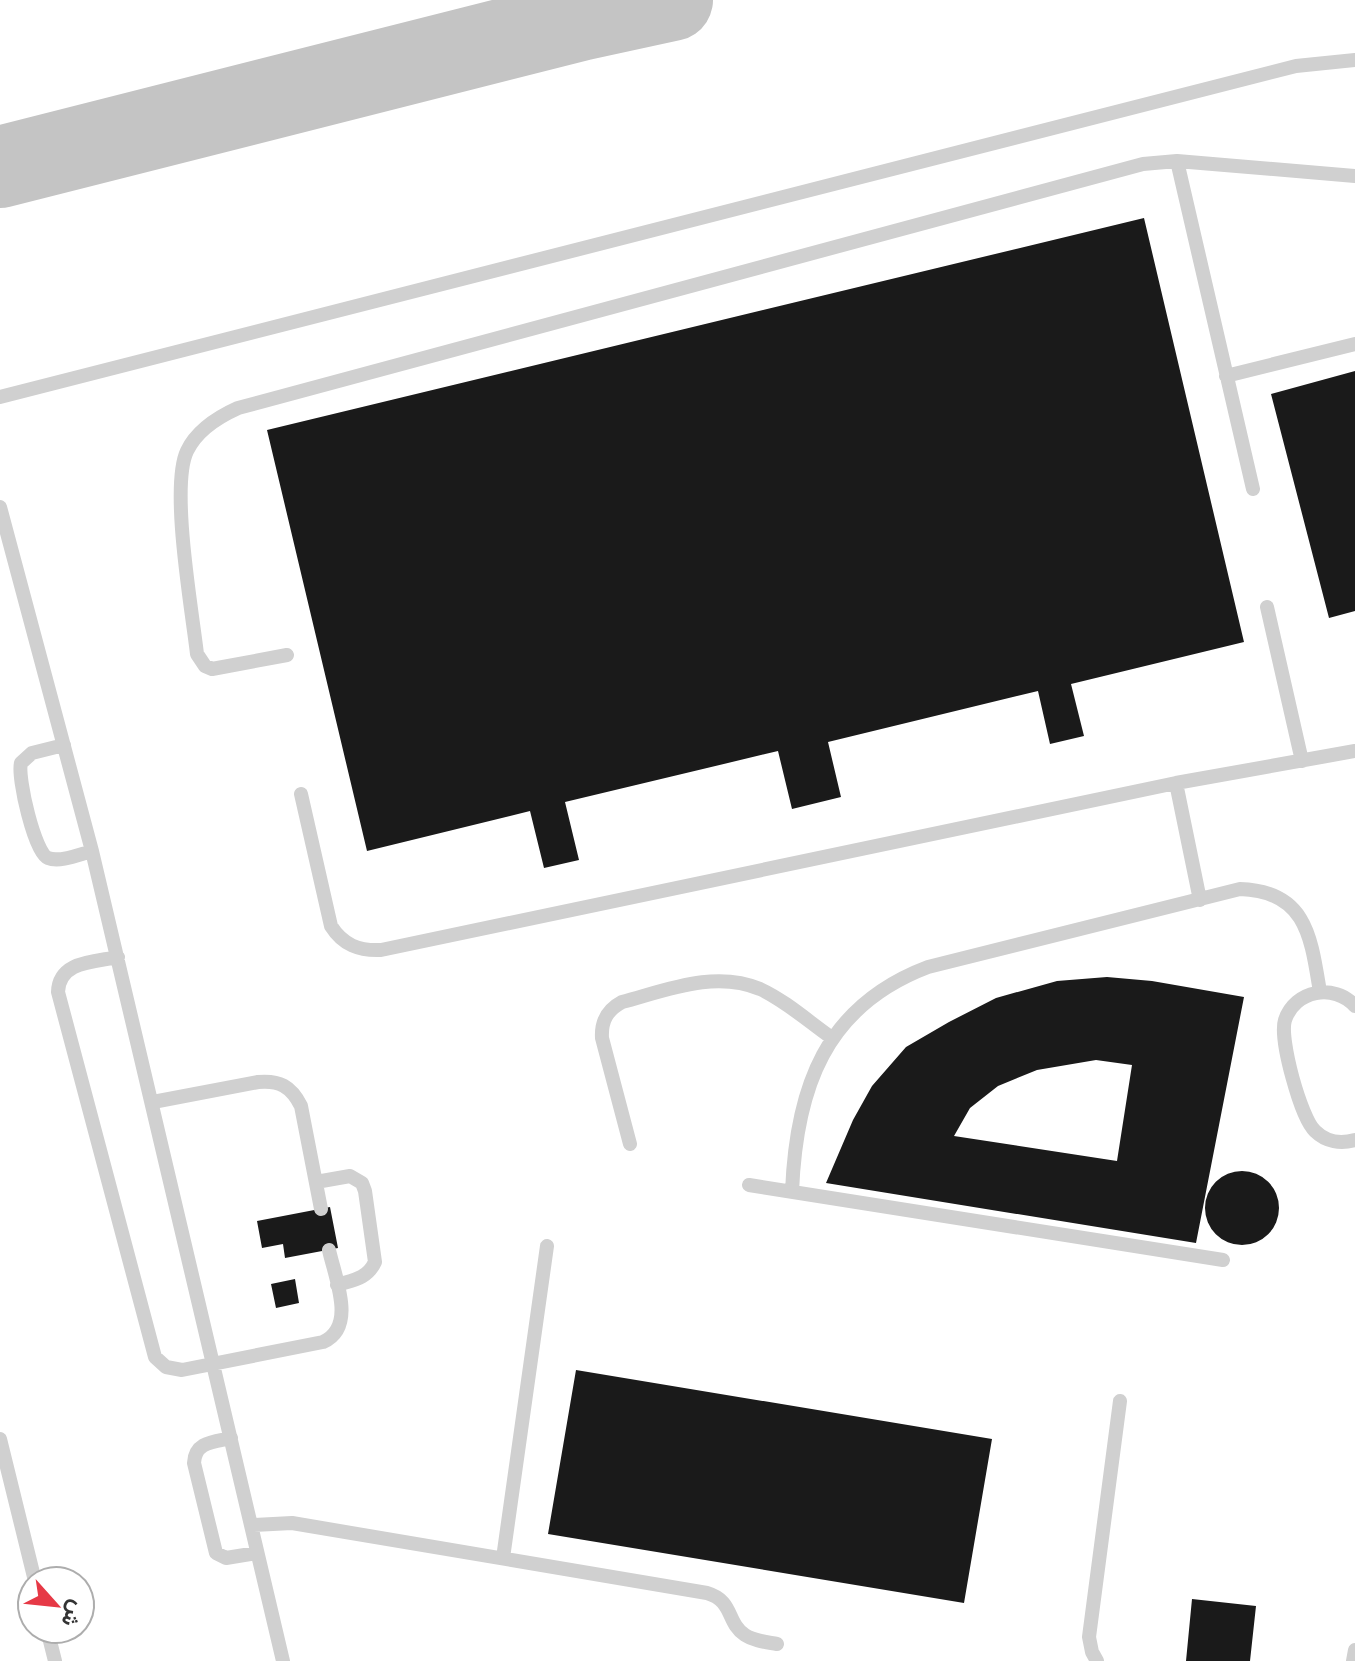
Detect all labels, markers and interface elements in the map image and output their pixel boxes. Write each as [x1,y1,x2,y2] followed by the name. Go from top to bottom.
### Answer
[16,1565,96,1645] north arrow
[55,1596,91,1632] text: ش

